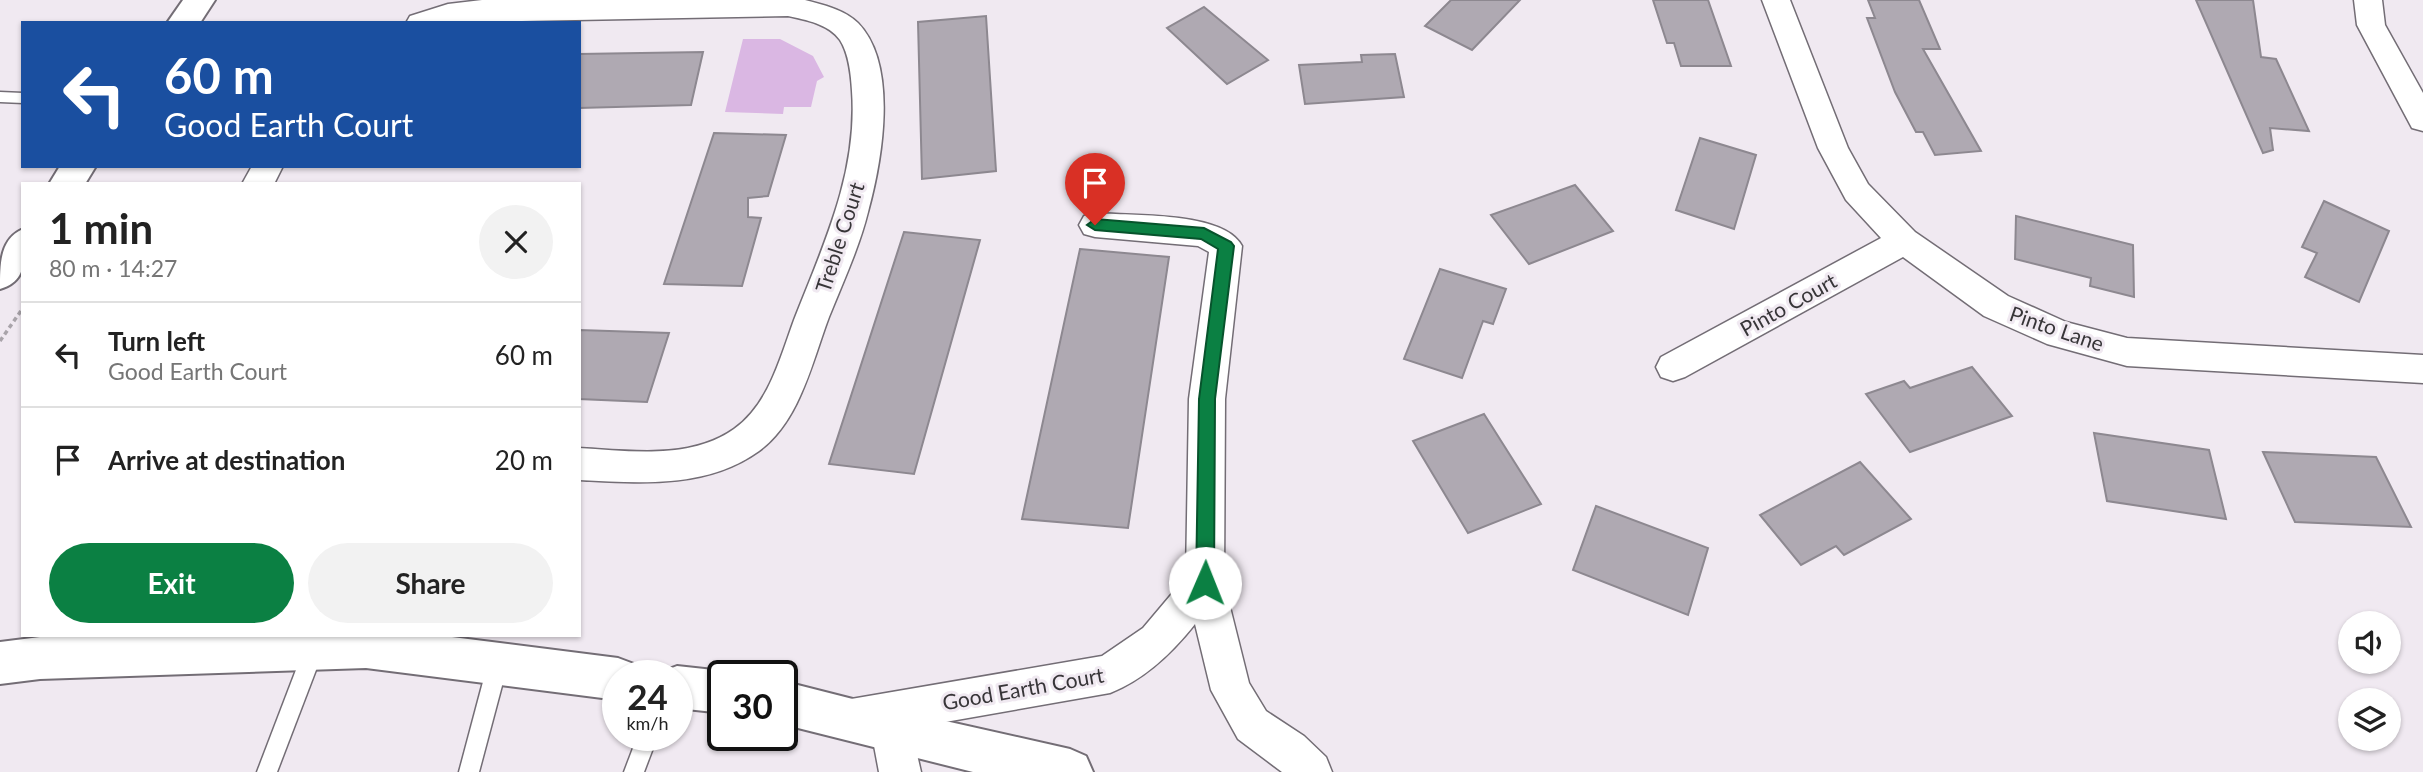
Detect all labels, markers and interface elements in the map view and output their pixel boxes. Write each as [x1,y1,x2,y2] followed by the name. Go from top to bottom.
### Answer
[164,46,274,104] text: 60 m
[49,49,140,140] icon: left
[164,105,413,144] text: Good Earth Court
[1065,153,1125,225] pin
[1076,164,1114,202] icon: arrive
[809,178,869,295] street label: Treble Court
[49,203,153,253] text: 1 min
[479,205,553,279] button: close
[49,254,177,282] text: 80 m · 14:27
[1735,267,1841,341] street label: Pinto Court
[2007,300,2107,356] street label: Pinto Lane
[108,325,205,357] text: Turn left
[49,336,87,374] icon: left
[495,339,553,371] text: 60 m
[108,357,287,385] text: Good Earth Court
[49,441,87,479] icon: arrive
[108,444,345,476] text: Arrive at destination
[495,444,553,476] text: 20 m
[49,543,294,623] button: Exit
[308,543,553,623] button: Share
[1168,546,1242,620] position arrow
[2338,611,2401,751] map controls
[2338,611,2401,674] button: sound
[707,660,798,751] speed limit sign: 30
[940,661,1106,715] street label: Good Earth Court
[627,675,668,717] text: 24
[2338,688,2401,751] button: layers
[626,712,669,734] text: km/h

